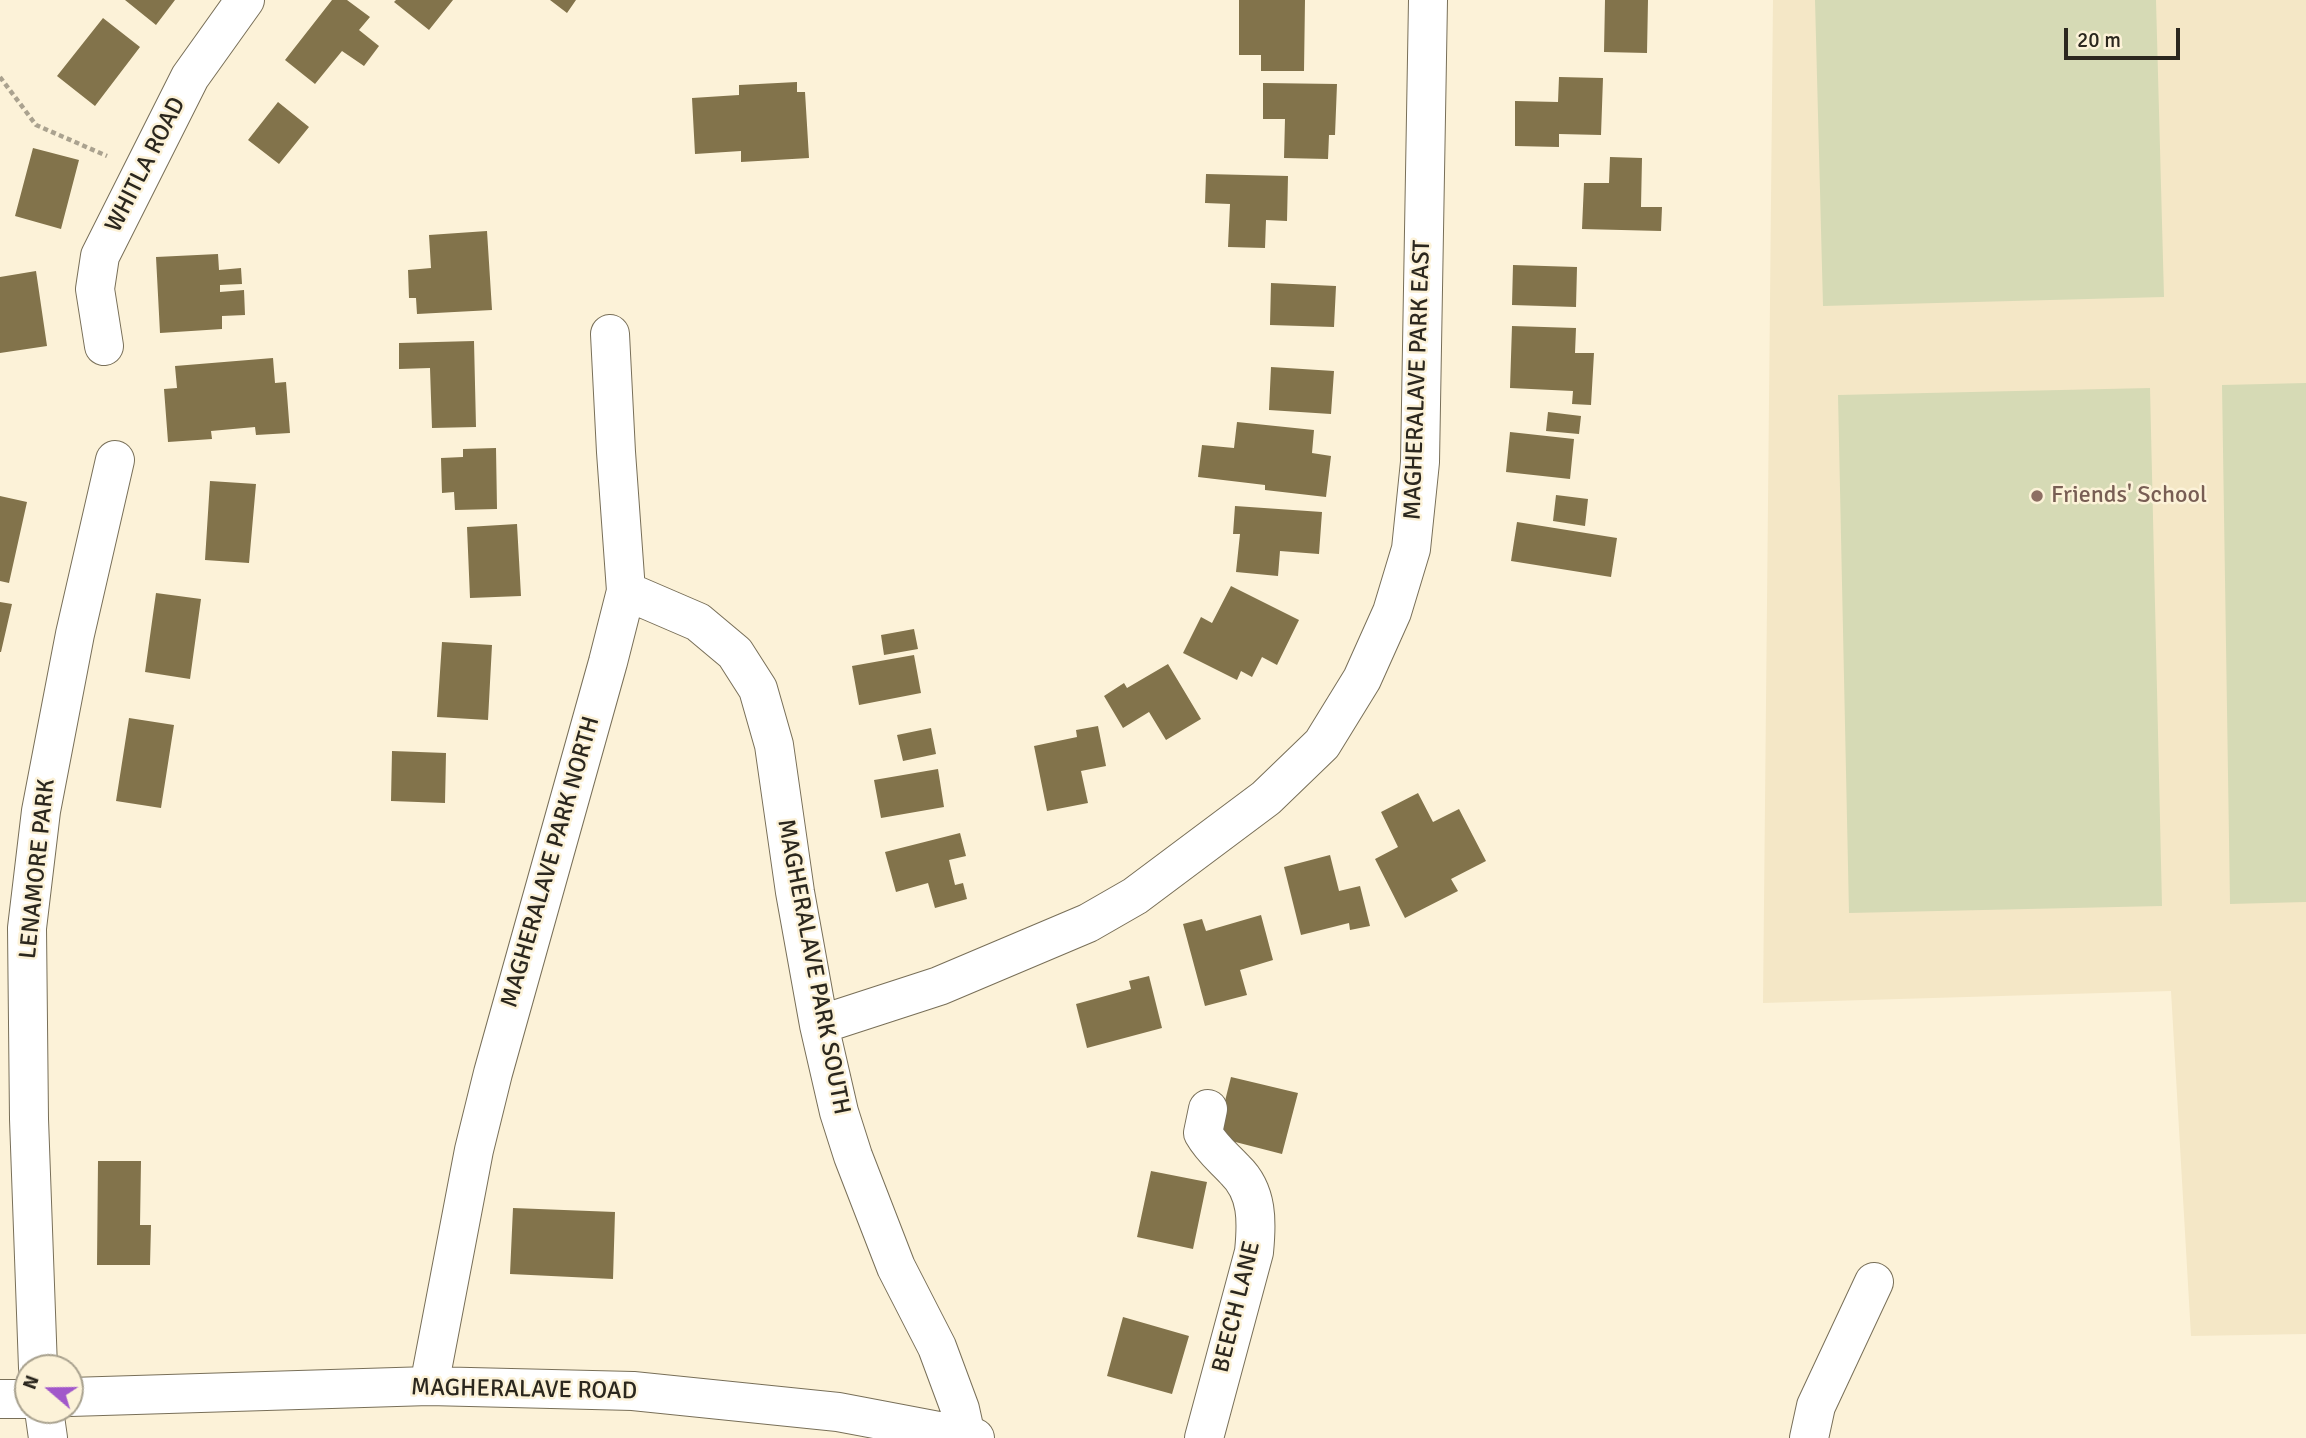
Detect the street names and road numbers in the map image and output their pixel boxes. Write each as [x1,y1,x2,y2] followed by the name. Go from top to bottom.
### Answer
[100,93,192,237] street label: WHITLA ROAD
[1399,240,1437,520] street label: MAGHERALAVE PARK EAST
[496,713,606,1011] street label: MAGHERALAVE PARK NORTH
[14,778,62,960] street label: LENAMORE PARK
[770,817,856,1117] street label: MAGHERALAVE PARK SOUTH
[1207,1238,1267,1376] street label: BEECH LANE
[411,1374,637,1406] street label: MAGHERALAVE ROAD

